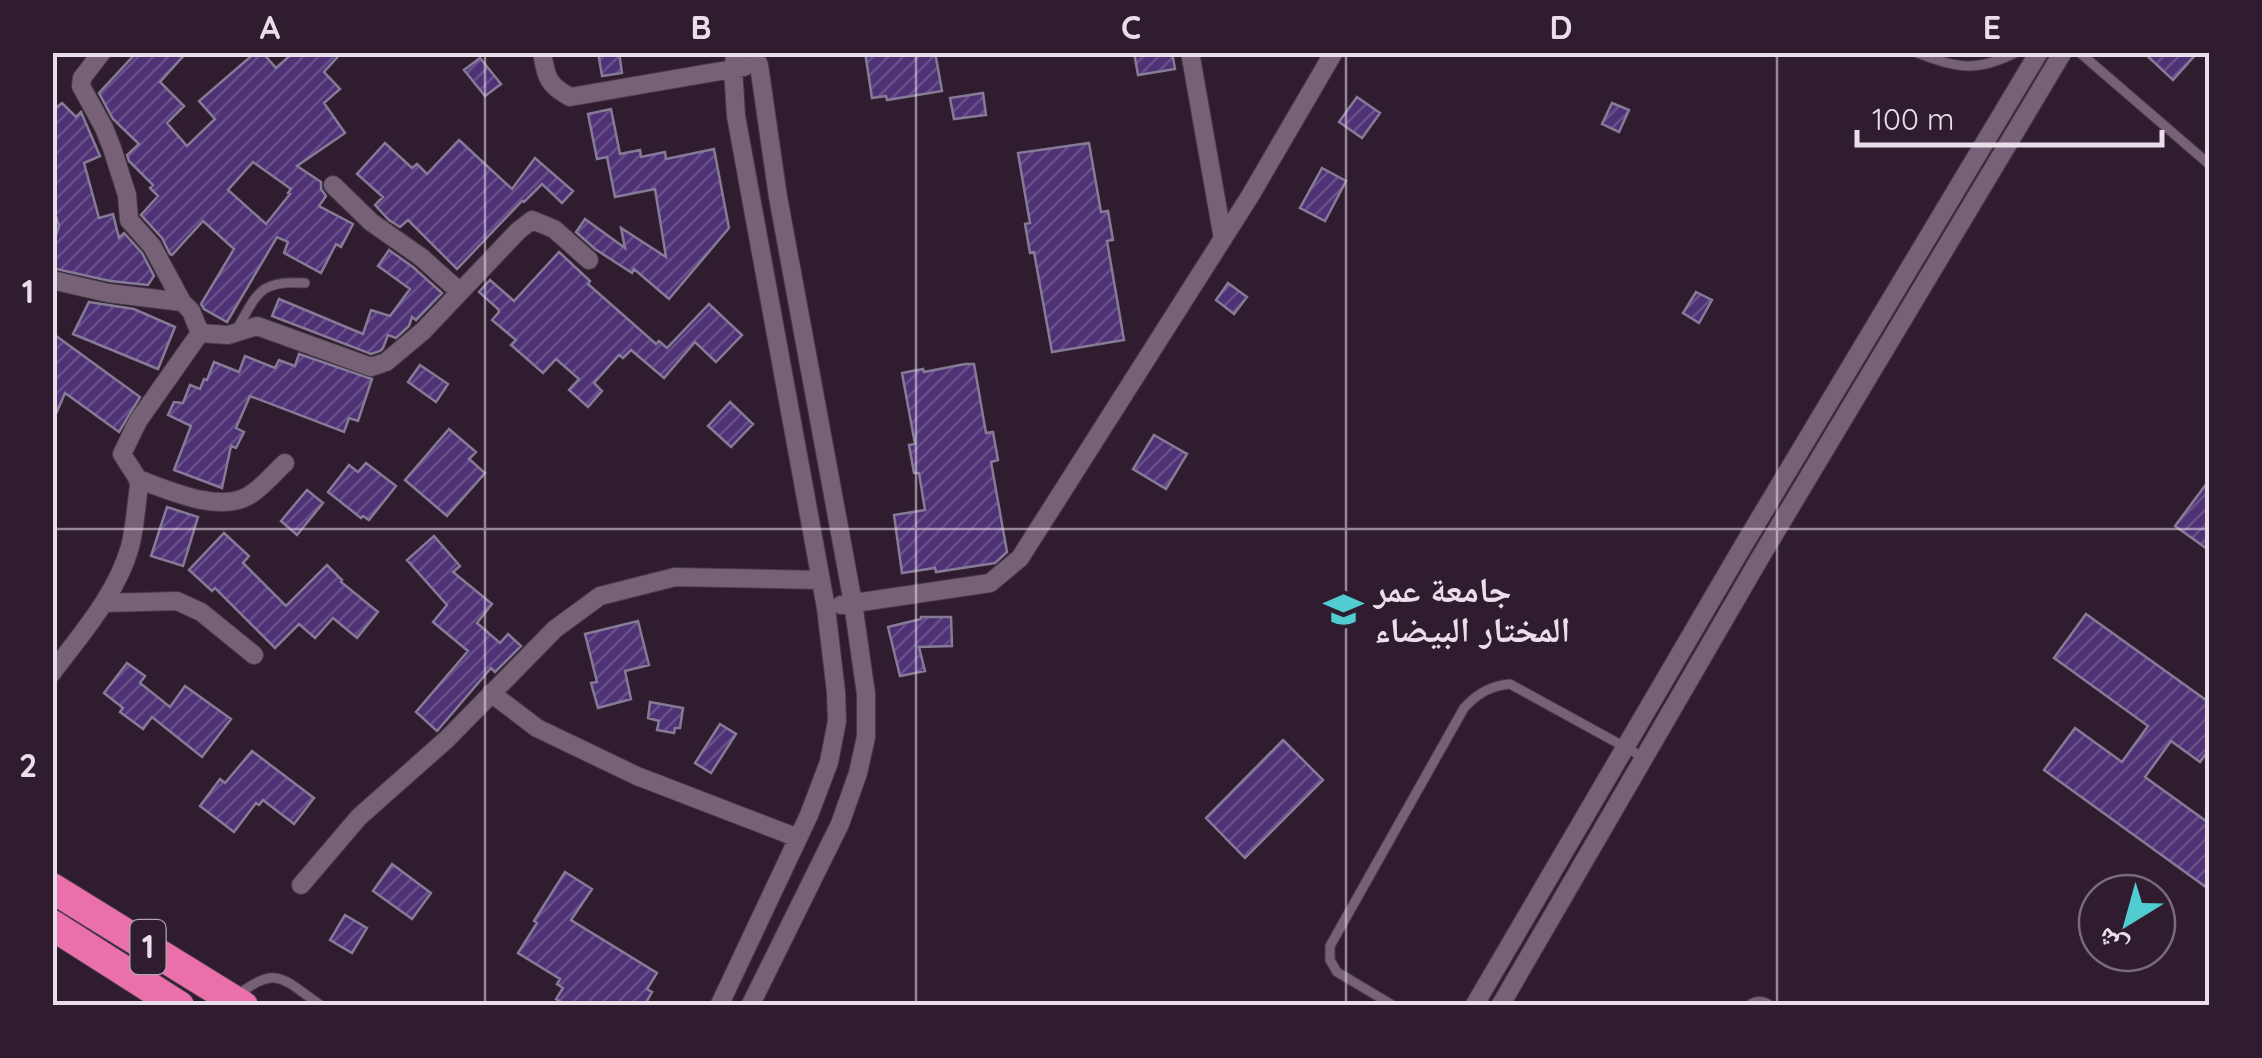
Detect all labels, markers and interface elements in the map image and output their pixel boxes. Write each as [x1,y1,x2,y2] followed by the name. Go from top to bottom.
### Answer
[260,7,281,47] text: A
[691,7,711,47] text: B
[1121,7,1141,47] text: C
[1550,7,1572,47] text: D
[1983,7,2001,47] text: E
[1857,85,2162,147] scale bar
[1872,100,1954,138] text: 100 m
[22,271,34,311] text: 1
[1372,567,1571,651] place label: جامعة عمر المختار البيضاء
[1323,589,1365,631] school or university icon: جامعة عمر المختار البيضاء
[19,745,37,785] text: 2
[2077,873,2177,973] north arrow
[130,920,166,974] road number: 1
[2089,920,2134,966] text: ش

